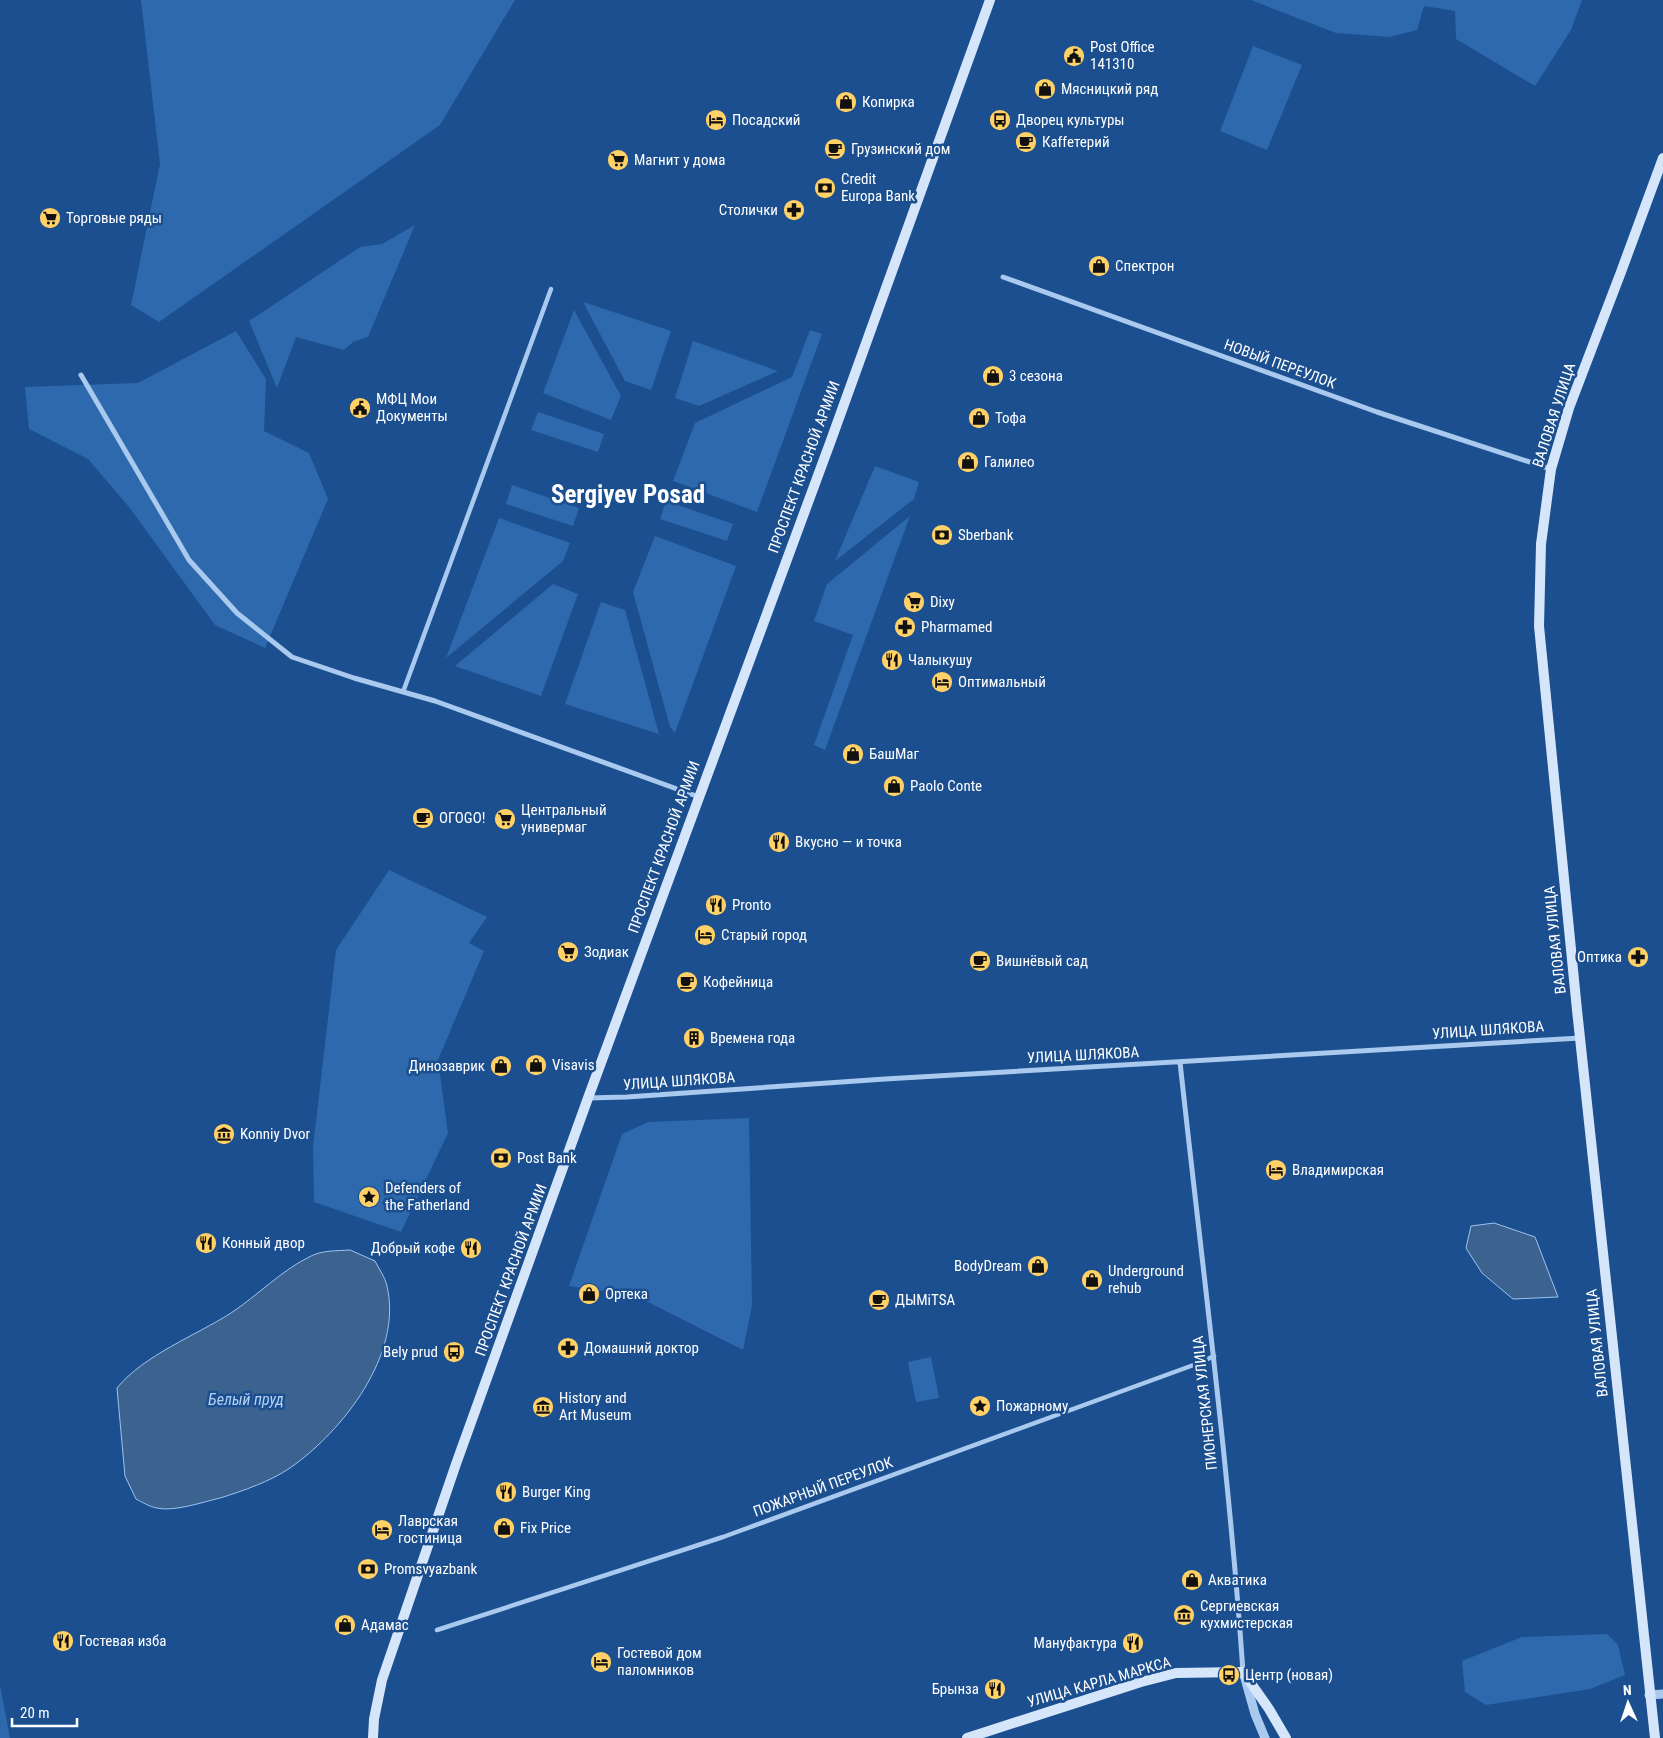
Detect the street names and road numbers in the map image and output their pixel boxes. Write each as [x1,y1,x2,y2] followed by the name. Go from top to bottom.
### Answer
[1222,335,1339,393] street label: НОВЫЙ ПЕРЕУЛОК
[1529,360,1579,469] street label: ВАЛОВАЯ УЛИЦА
[764,378,844,556] street label: ПРОСПЕКТ КРАСНОЙ АРМИИ
[624,758,704,936] street label: ПРОСПЕКТ КРАСНОЙ АРМИИ
[1540,885,1570,995] street label: ВАЛОВАЯ УЛИЦА
[1431,1017,1545,1043] street label: УЛИЦА ШЛЯКОВА
[1026,1043,1140,1067] street label: УЛИЦА ШЛЯКОВА
[622,1068,736,1094] street label: УЛИЦА ШЛЯКОВА
[471,1181,551,1359] street label: ПРОСПЕКТ КРАСНОЙ АРМИИ
[1582,1288,1612,1398] street label: ВАЛОВАЯ УЛИЦА
[1189,1335,1221,1471] street label: ПИОНЕРСКАЯ УЛИЦА
[751,1453,896,1521] street label: ПОЖАРНЫЙ ПЕРЕУЛОК
[1025,1653,1173,1711] street label: УЛИЦА КАРЛА МАРКСА

